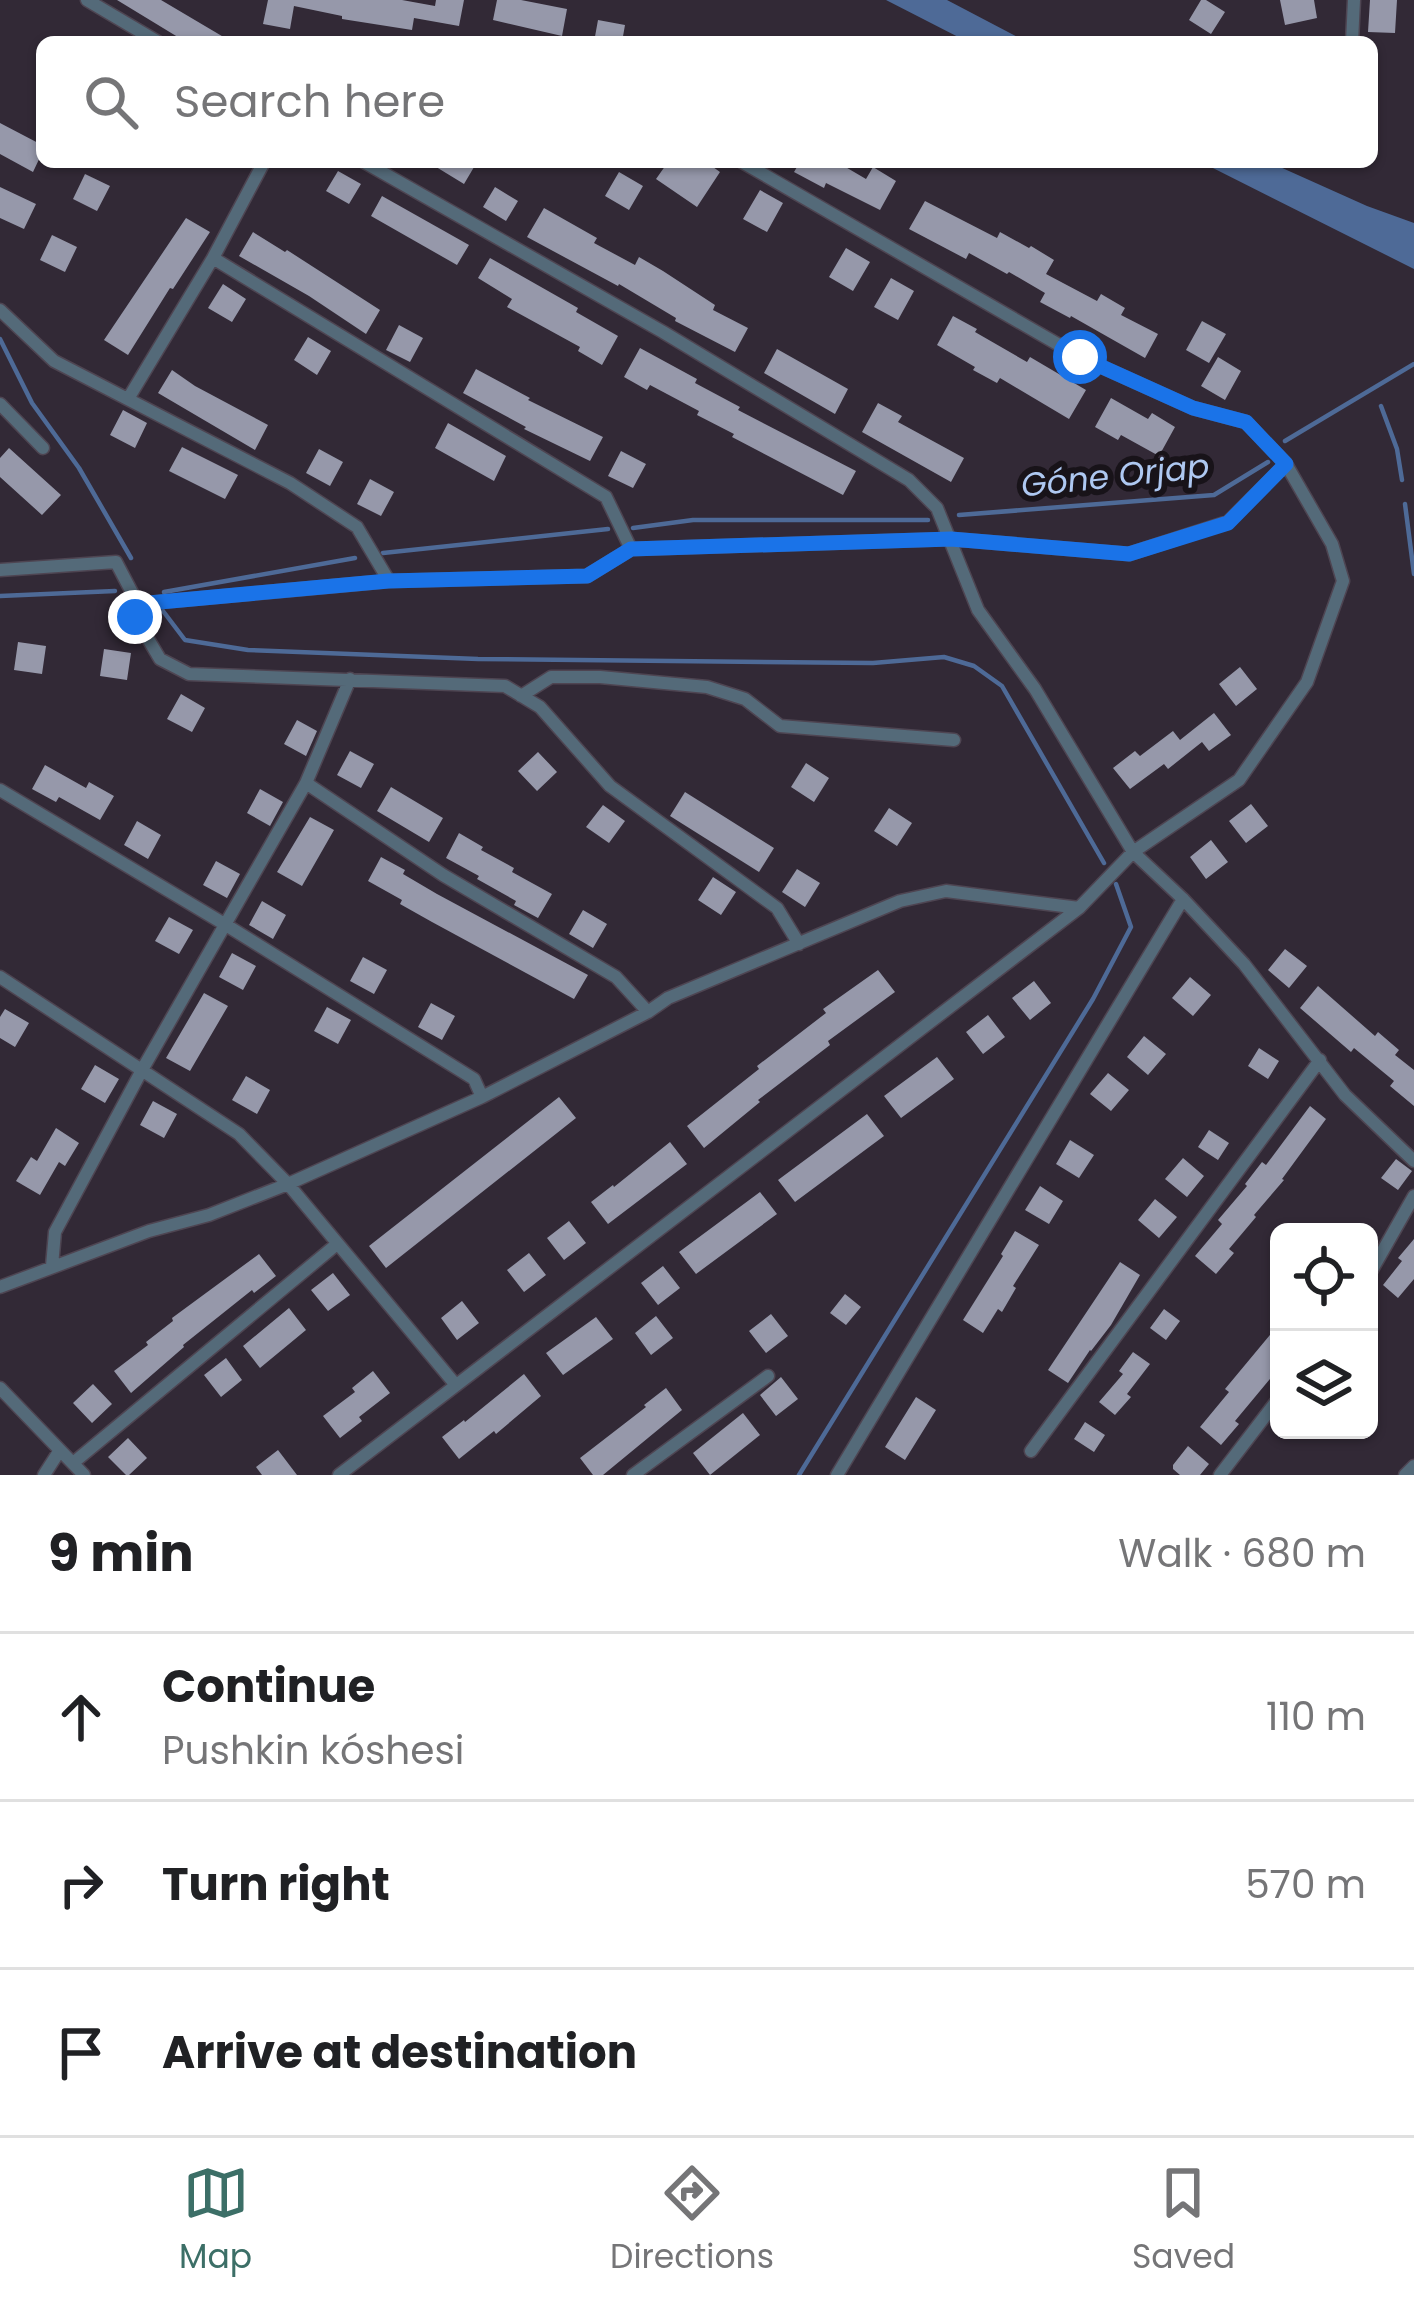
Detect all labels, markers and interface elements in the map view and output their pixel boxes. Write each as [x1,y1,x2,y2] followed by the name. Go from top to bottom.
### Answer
[36,36,1378,168] search box
[78,69,144,135] icon: search
[174,70,445,133] text: Search here
[1053,330,1107,384] route start
[1018,442,1212,509] water label: Góne Orjap
[108,590,162,644] route end
[1270,1223,1378,1439] map controls
[1270,1223,1378,1331] button: locate
[1270,1331,1378,1439] button: layers
[48,1517,194,1589] text: 9 min
[1118,1526,1366,1581] text: Walk · 680 m
[162,1655,375,1718] text: Continue
[48,1684,114,1750] icon: ahead
[1266,1689,1366,1744] text: 110 m
[162,1723,464,1778] text: Pushkin kóshesi
[48,1852,114,1918] icon: right
[162,1853,390,1916] text: Turn right
[1245,1857,1366,1912] text: 570 m
[48,2020,114,2086] icon: arrive
[162,2021,637,2084] text: Arrive at destination
[179,2160,252,2282] tab: Map
[610,2160,774,2282] tab: Directions
[1132,2160,1235,2282] tab: Saved

